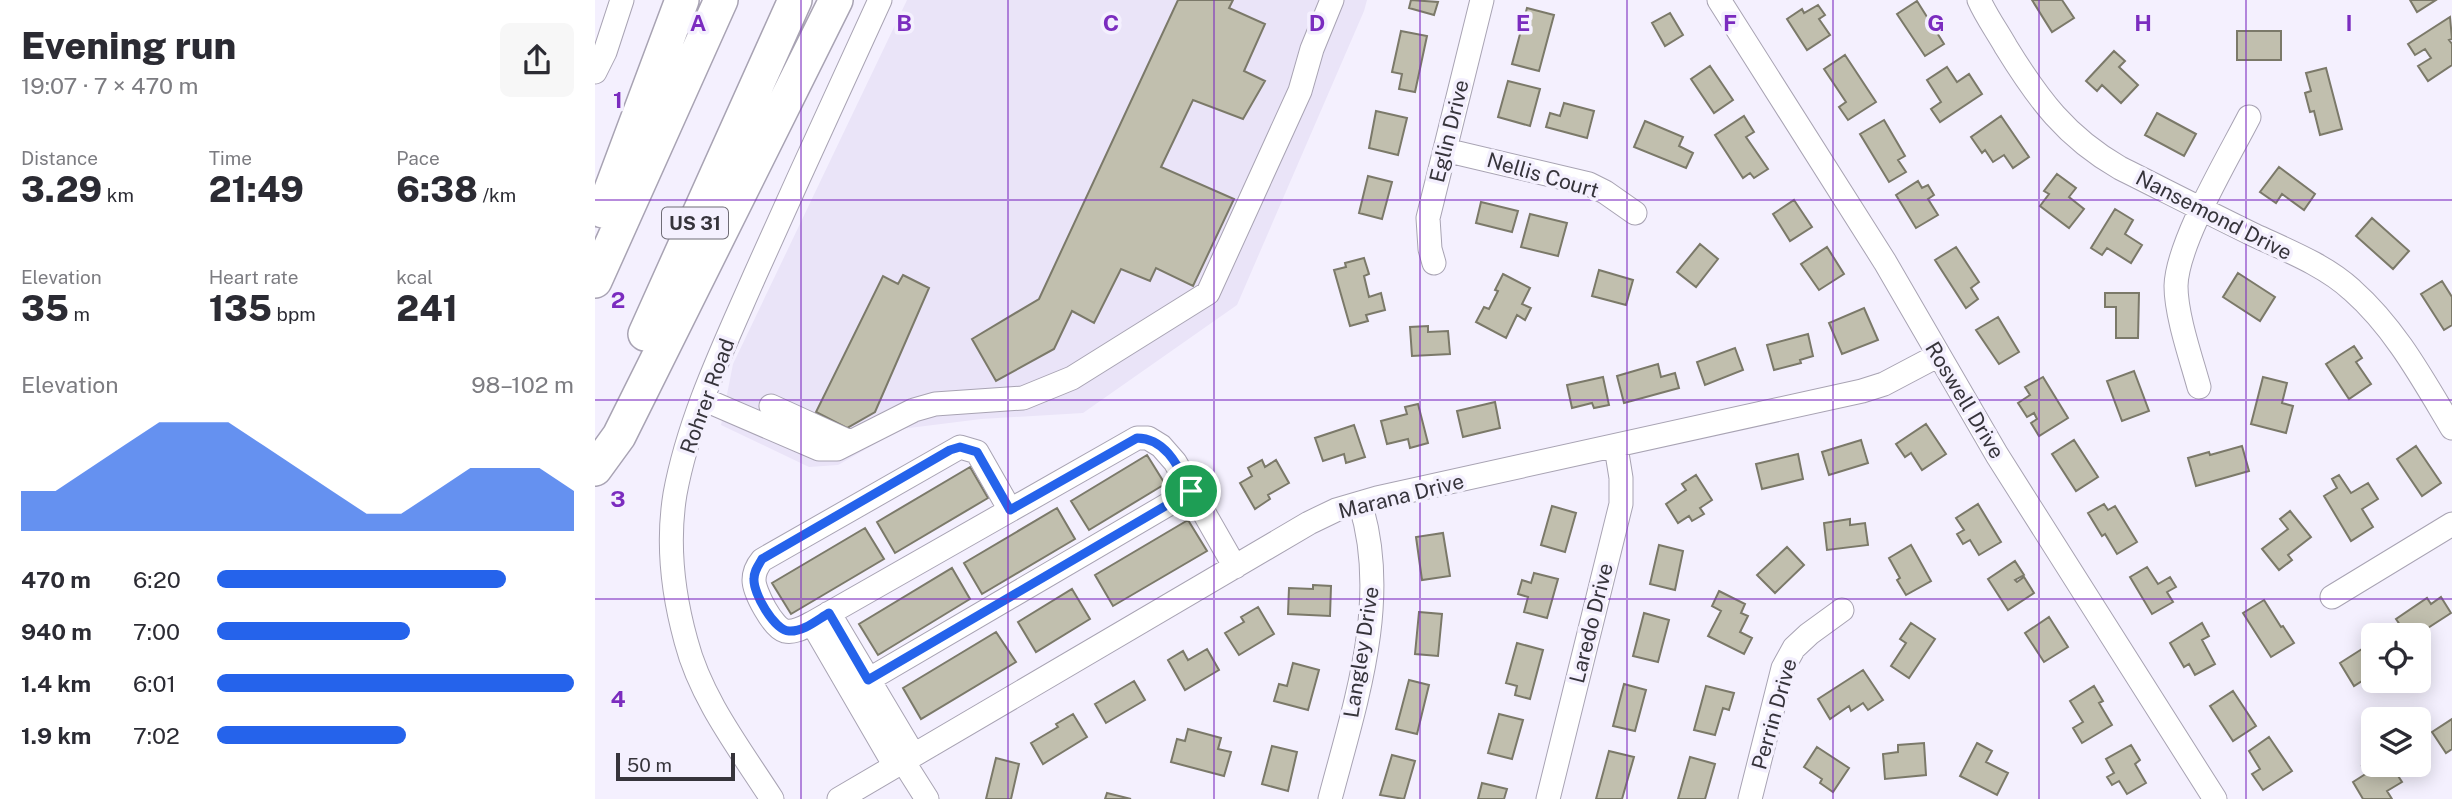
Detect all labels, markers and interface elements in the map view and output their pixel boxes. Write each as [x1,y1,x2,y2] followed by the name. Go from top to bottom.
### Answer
[690,9,707,36] text: A
[896,9,912,36] text: B
[1103,9,1119,36] text: C
[1309,9,1325,36] text: D
[1516,9,1530,36] text: E
[1723,9,1737,36] text: F
[1927,9,1945,36] text: G
[2134,9,2152,36] text: H
[2345,9,2353,36] text: I
[21,23,236,68] text: Evening run
[500,23,574,97] button: share
[21,72,198,99] text: 19:07 · 7 × 470 m
[1424,77,1474,185] street label: Eglin Drive
[613,86,623,113] text: 1
[21,147,98,169] text: Distance
[209,147,252,169] text: Time
[396,147,440,169] text: Pace
[1484,147,1602,203] street label: Nellis Court
[2132,165,2296,265] street label: Nansemond Drive
[21,169,102,210] text: 3.29
[209,169,304,210] text: 21:49
[396,169,478,210] text: 6:38
[102,184,134,206] text: km
[478,184,516,206] text: /km
[662,208,728,238] road number: US 31
[21,266,102,288] text: Elevation
[209,266,298,288] text: Heart rate
[396,266,433,288] text: kcal
[611,286,625,313] text: 2
[21,288,69,329] text: 35
[209,288,272,329] text: 135
[396,288,458,329] text: 241
[69,303,90,325] text: m
[272,303,316,325] text: bpm
[675,335,739,457] street label: Rohrer Road
[1920,337,2010,463] street label: Roswell Drive
[21,371,119,398] text: Elevation
[471,371,574,398] text: 98–102 m
[1161,461,1221,521] pin
[1336,468,1466,524] street label: Marana Drive
[1172,472,1210,510] icon: arrive
[610,485,626,512] text: 3
[1564,560,1618,686] street label: Laredo Drive
[21,566,91,593] text: 470 m
[133,566,181,593] text: 6:20
[1338,585,1384,719] street label: Langley Drive
[21,618,92,645] text: 940 m
[133,618,180,645] text: 7:00
[2361,623,2431,777] map controls
[2361,623,2431,693] button: locate
[1746,656,1802,772] street label: Perrin Drive
[21,670,91,697] text: 1.4 km
[133,670,176,697] text: 6:01
[610,685,626,712] text: 4
[2361,707,2431,777] button: layers
[21,722,91,749] text: 1.9 km
[133,722,180,749] text: 7:02
[616,750,735,782] scale bar
[627,754,672,776] text: 50 m

